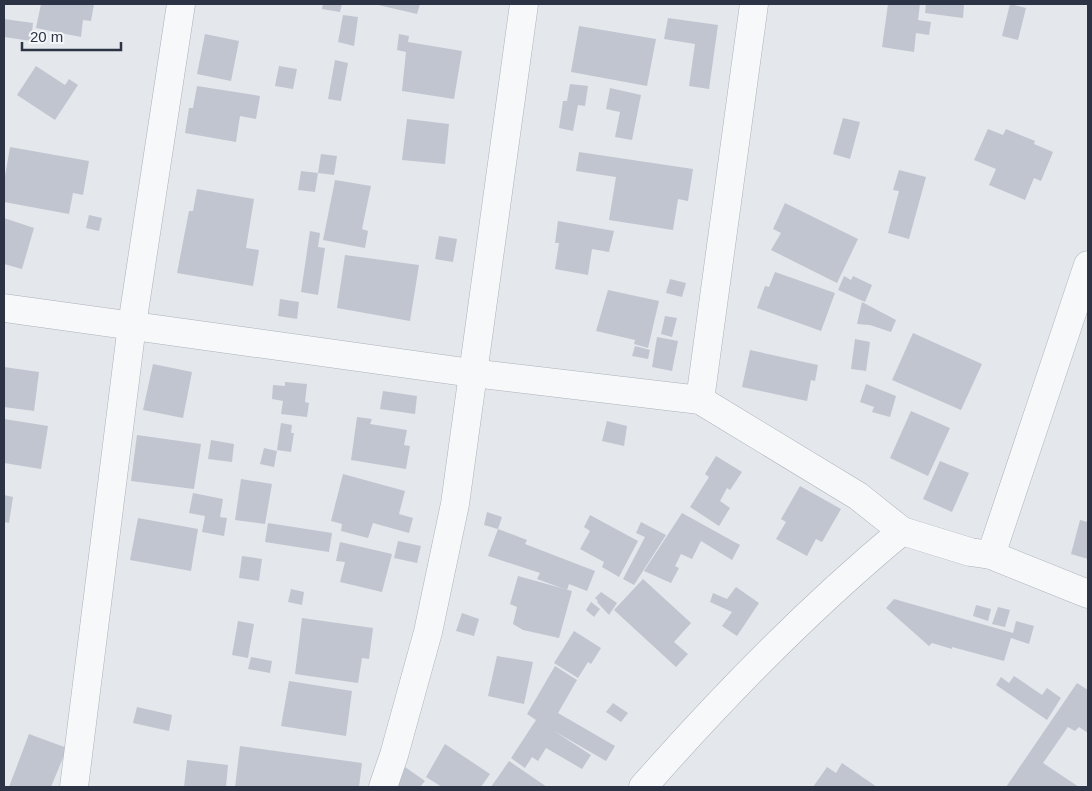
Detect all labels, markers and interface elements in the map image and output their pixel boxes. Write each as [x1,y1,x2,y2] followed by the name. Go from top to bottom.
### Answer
[22,20,121,52] scale bar
[30,28,63,45] text: 20 m

